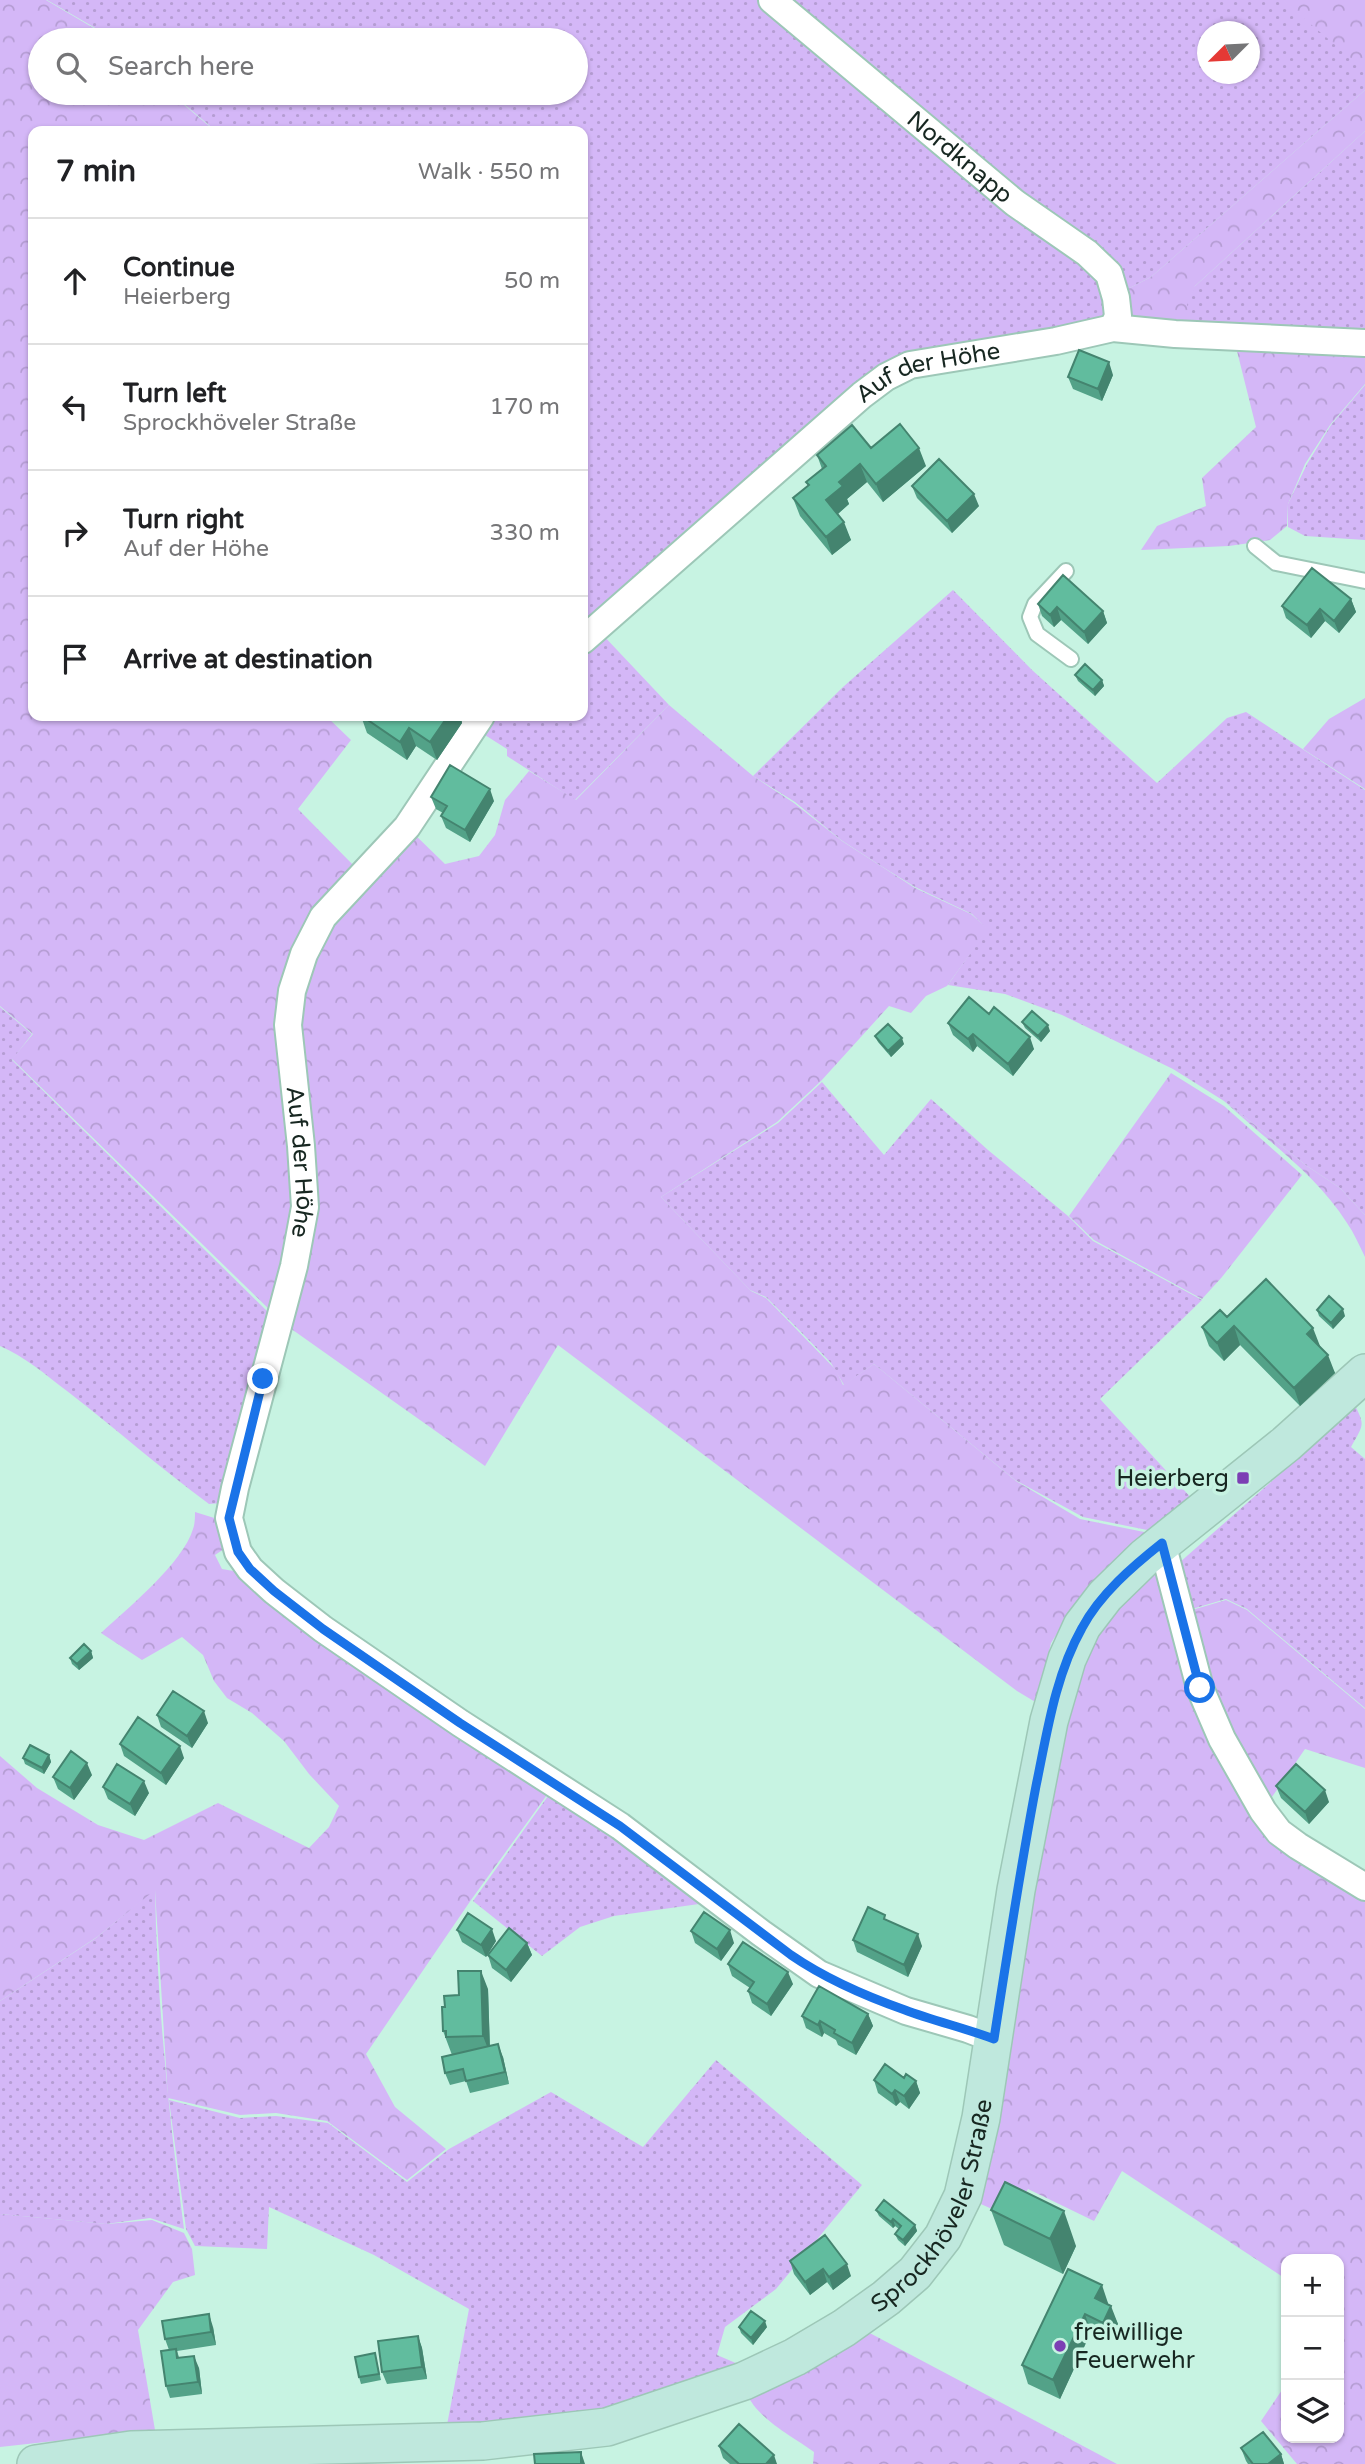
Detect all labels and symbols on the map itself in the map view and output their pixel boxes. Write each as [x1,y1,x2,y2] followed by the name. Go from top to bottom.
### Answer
[1197,21,1260,84] north arrow
[901,105,1019,210] street label: Nordknapp
[850,336,1002,410] street label: Auf der Höhe
[280,1085,319,1240] street label: Auf der Höhe
[247,1363,278,1394] route end
[1116,1464,1229,1493] place label: Heierberg
[1235,1470,1251,1486] marker: Heierberg
[1184,1672,1215,1703] route start
[866,2097,999,2319] street label: Sprockhöveler Straße
[1074,2318,1196,2375] place label: freiwillige Feuerwehr
[1052,2338,1068,2354] marker: freiwillige Feuerwehr

